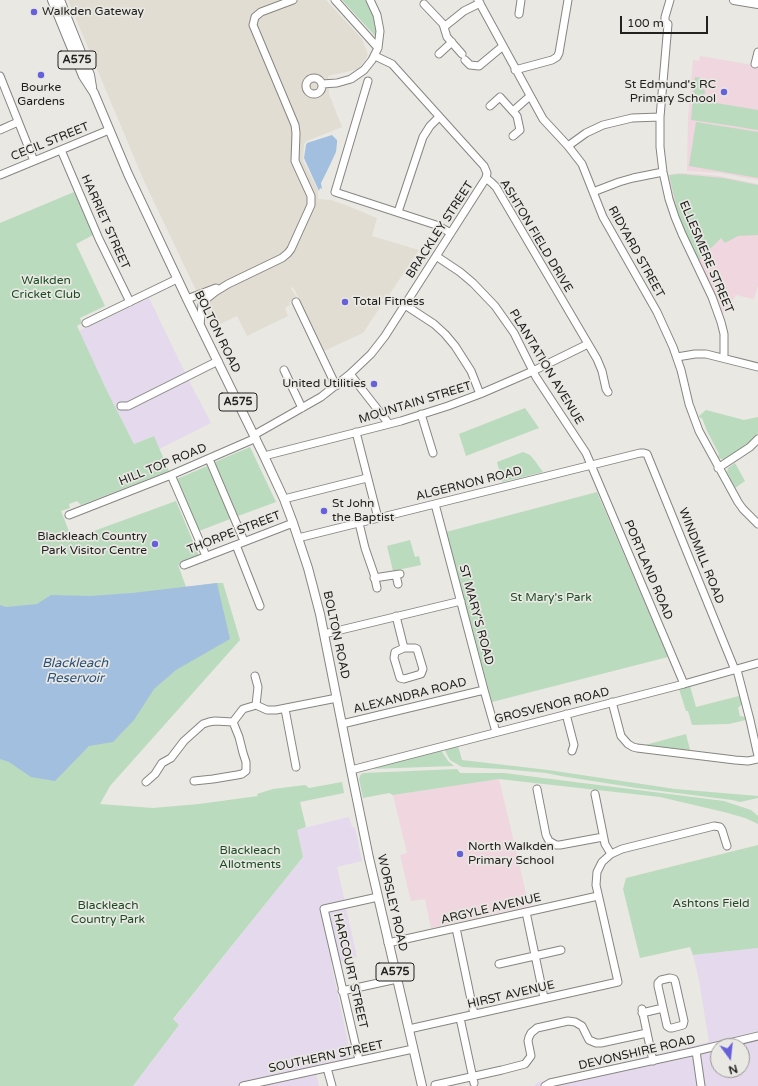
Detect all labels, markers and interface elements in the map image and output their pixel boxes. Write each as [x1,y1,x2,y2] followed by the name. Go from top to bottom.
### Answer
[42,5,144,19] place label: Walkden Gateway
[29,7,39,17] marker: Walkden Gateway
[622,8,710,34] scale bar
[627,16,664,30] text: 100 m
[58,51,96,69] road number: A575
[36,70,46,80] marker: Bourke Gardens
[625,78,716,106] place label: St Edmund's RC Primary School
[17,81,65,109] place label: Bourke Gardens
[719,87,729,97] marker: St Edmund's RC Primary School
[9,120,91,164] street label: CECIL STREET
[78,172,132,272] street label: HARRIET STREET
[497,177,575,295] street label: ASHTON FIELD DRIVE
[403,179,477,281] street label: BRACKLEY STREET
[676,199,736,315] street label: ELLESMERE STREET
[605,204,667,300] street label: RIDYARD STREET
[11,274,81,302] park label: Walkden Cricket Club
[191,289,243,375] street label: BOLTON ROAD
[353,295,425,309] place label: Total Fitness
[340,297,350,307] marker: Total Fitness
[506,307,586,427] street label: PLANTATION AVENUE
[282,377,366,391] place label: United Utilities
[357,379,473,427] street label: MOUNTAIN STREET
[369,379,379,389] marker: United Utilities
[219,393,257,411] road number: A575
[117,441,209,489] street label: HILL TOP ROAD
[414,464,524,504] street label: ALGERNON ROAD
[332,497,394,525] place label: St John the Baptist
[319,506,329,516] marker: St John the Baptist
[675,506,727,606] street label: WINDMILL ROAD
[185,509,283,557] street label: THORPE STREET
[620,518,676,622] street label: PORTLAND ROAD
[37,530,147,558] place label: Blackleach Country Park Visitor Centre
[150,539,160,549] marker: Blackleach Country Park Visitor Centre
[456,563,496,667] street label: ST MARY'S ROAD
[320,590,352,680] street label: BOLTON ROAD
[510,591,592,605] park label: St Mary's Park
[42,656,108,687] water label: Blackleach Reservoir
[352,675,468,717] street label: ALEXANDRA ROAD
[493,685,611,727] street label: GROSVENOR ROAD
[468,840,554,868] place label: North Walkden Primary School
[219,844,281,872] park label: Blackleach Allotments
[455,849,465,859] marker: North Walkden Primary School
[374,853,410,953] street label: WORSLEY ROAD
[439,890,543,928] street label: ARGYLE AVENUE
[672,897,750,911] park label: Ashtons Field
[71,899,145,927] park label: Blackleach Country Park
[330,912,370,1030] street label: HARCOURT STREET
[376,963,414,981] road number: A575
[466,978,556,1012] street label: HIRST AVENUE
[577,1033,697,1073] street label: DEVONSHIRE ROAD
[267,1038,385,1076] street label: SOUTHERN STREET
[710,1038,750,1078] north arrow
[727,1062,739,1077] text: N

